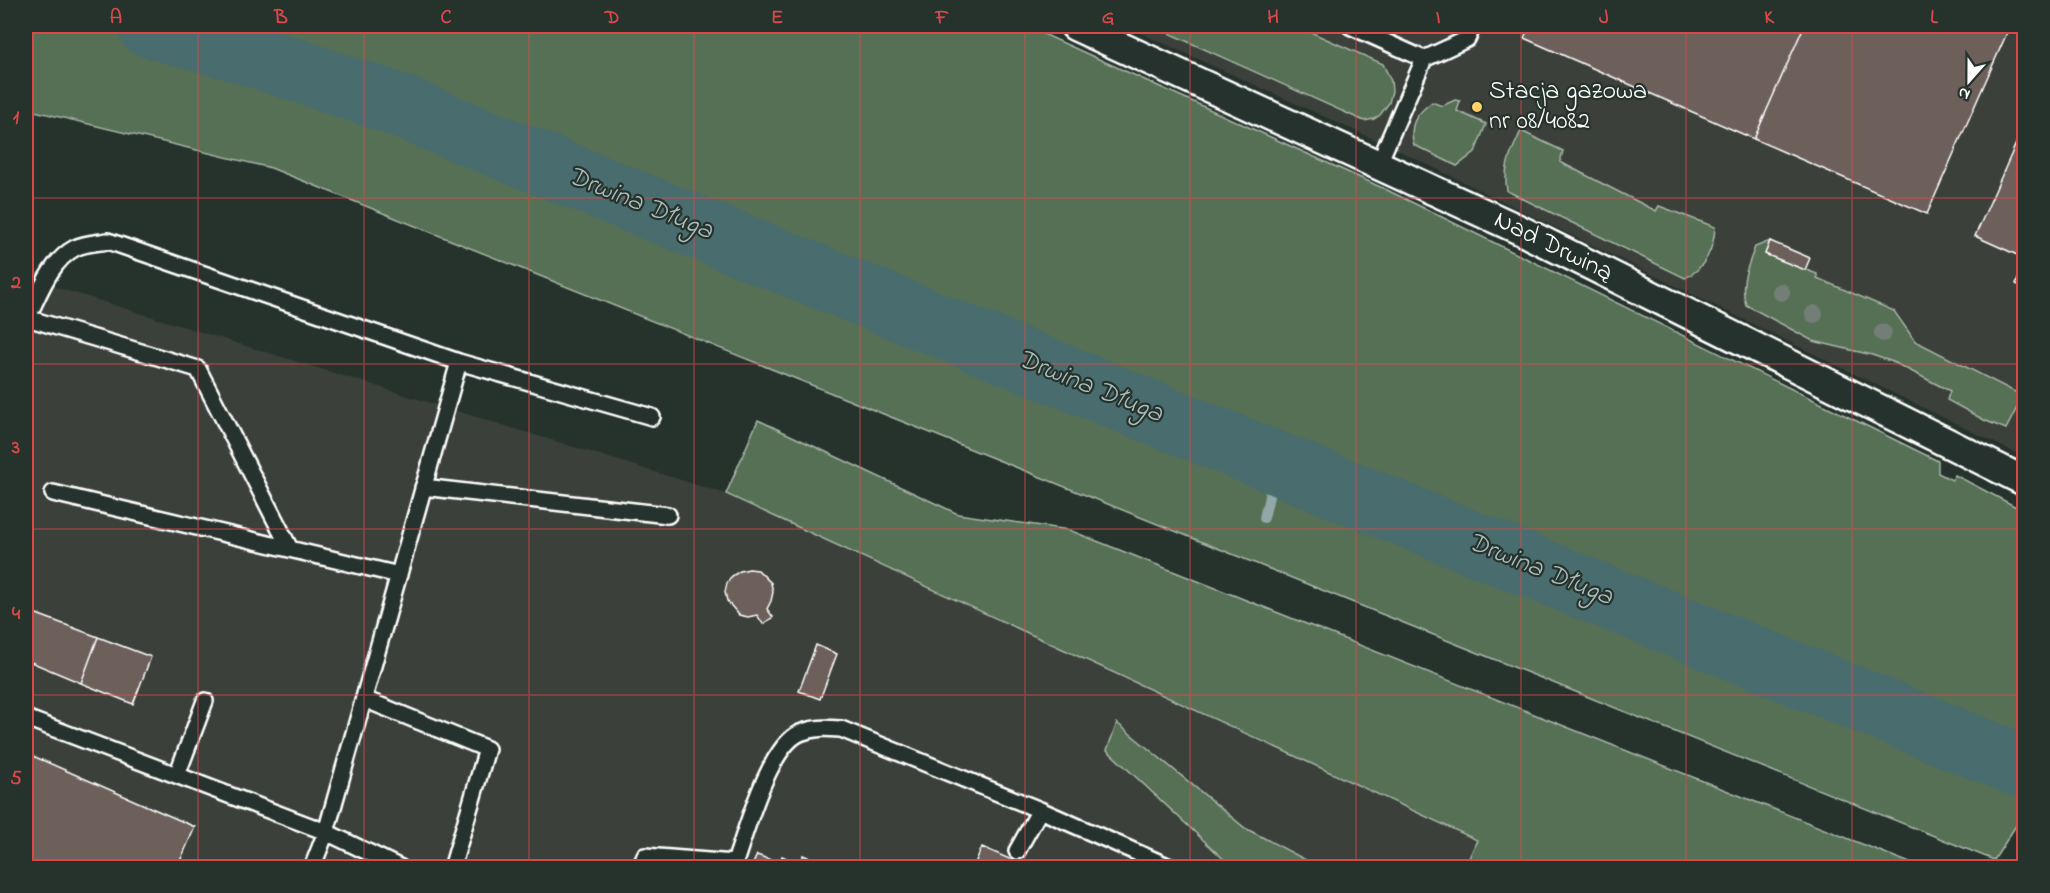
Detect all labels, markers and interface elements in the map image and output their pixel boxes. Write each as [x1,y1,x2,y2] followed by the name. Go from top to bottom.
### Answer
[110,4,122,33] text: A
[273,4,288,33] text: B
[441,4,452,33] text: C
[604,4,619,33] text: D
[771,4,783,33] text: E
[935,4,949,33] text: F
[1102,4,1115,33] text: G
[1267,4,1279,33] text: H
[1436,4,1441,33] text: I
[1599,4,1609,33] text: J
[1764,4,1775,33] text: K
[1930,4,1938,33] text: L
[1939,51,1999,111] north arrow
[1489,73,1647,141] place label: Stacja gazowa nr 08/4082
[1955,80,1974,106] text: N
[1470,100,1484,114] marker: Stacja gazowa nr 08/4082
[13,104,20,133] text: 1
[561,157,719,252] water label: Drwina Długa
[1487,202,1619,292] street label: Nad Drwiną
[10,269,21,298] text: 2
[1011,340,1169,435] water label: Drwina Długa
[11,434,20,463] text: 3
[1461,523,1619,618] water label: Drwina Długa
[12,600,21,629] text: 4
[10,765,22,794] text: 5

